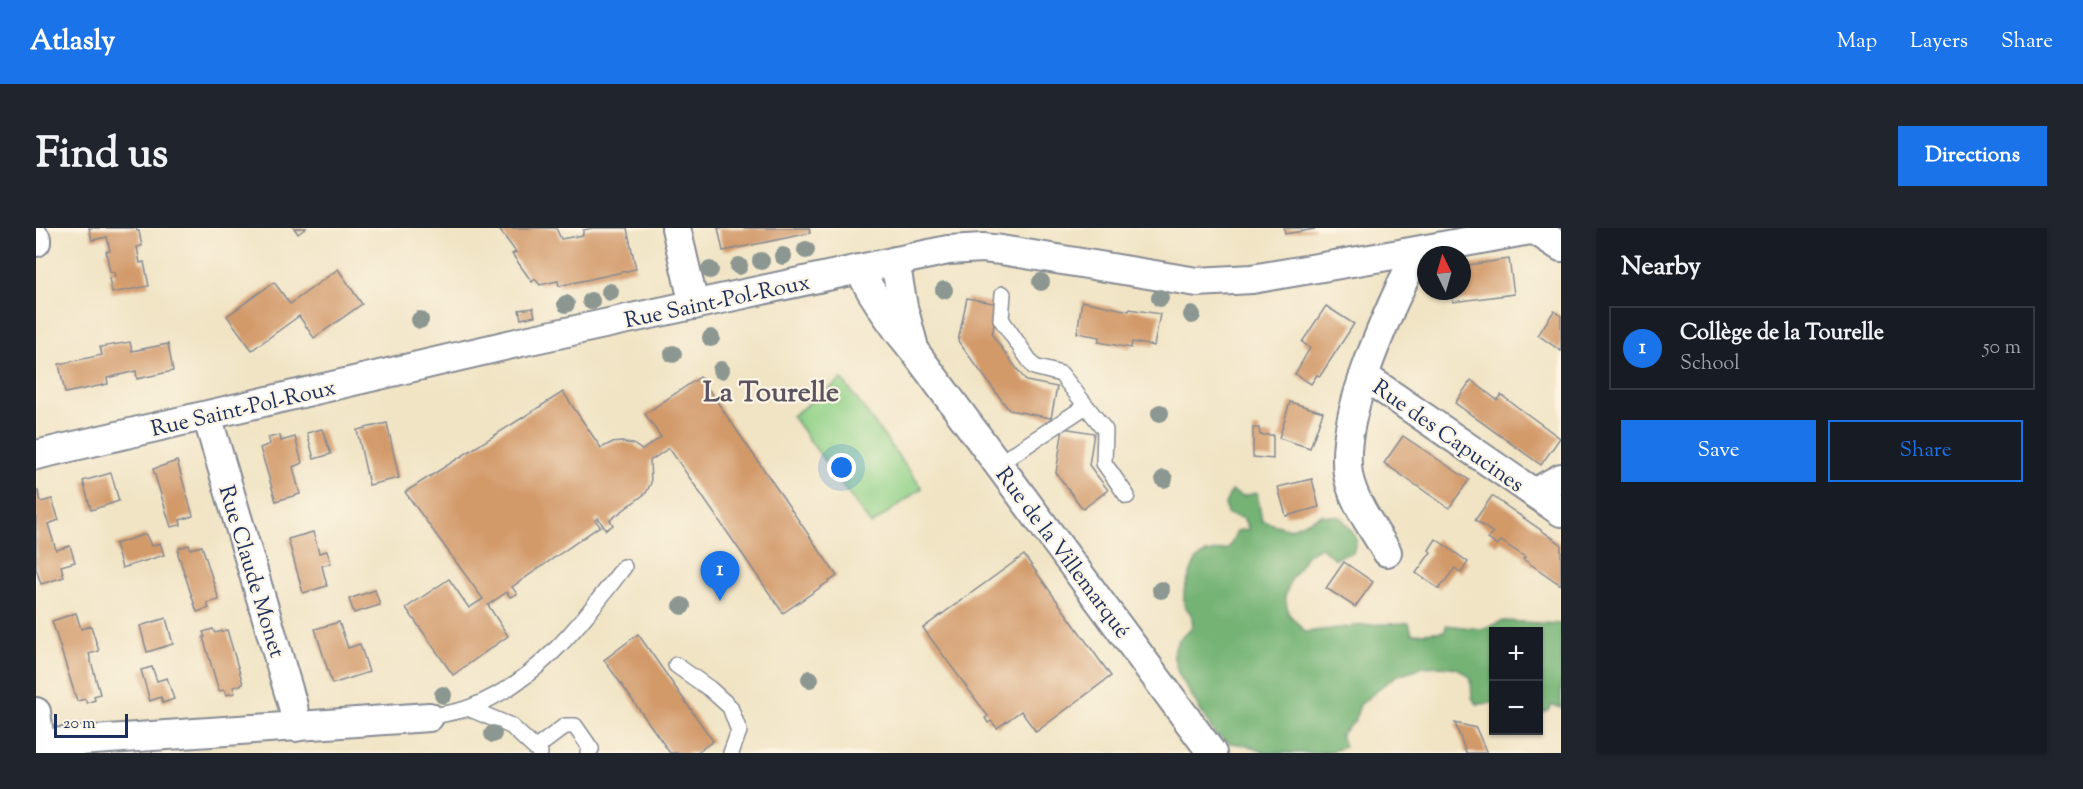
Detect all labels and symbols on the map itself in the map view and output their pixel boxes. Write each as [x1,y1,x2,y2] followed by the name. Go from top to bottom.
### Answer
[1417,246,1471,300] north arrow
[622,268,813,338] street label: Rue Saint-Pol-Roux
[148,373,339,447] street label: Rue Saint-Pol-Roux
[1365,373,1530,502] street label: Rue des Capucines
[703,374,839,414] district label: La Tourelle
[827,453,856,482] your location
[986,461,1137,646] street label: Rue de la Villemarqué
[209,482,292,662] street label: Rue Claude Monet
[700,552,740,601] pin: 1
[54,711,128,738] scale bar

